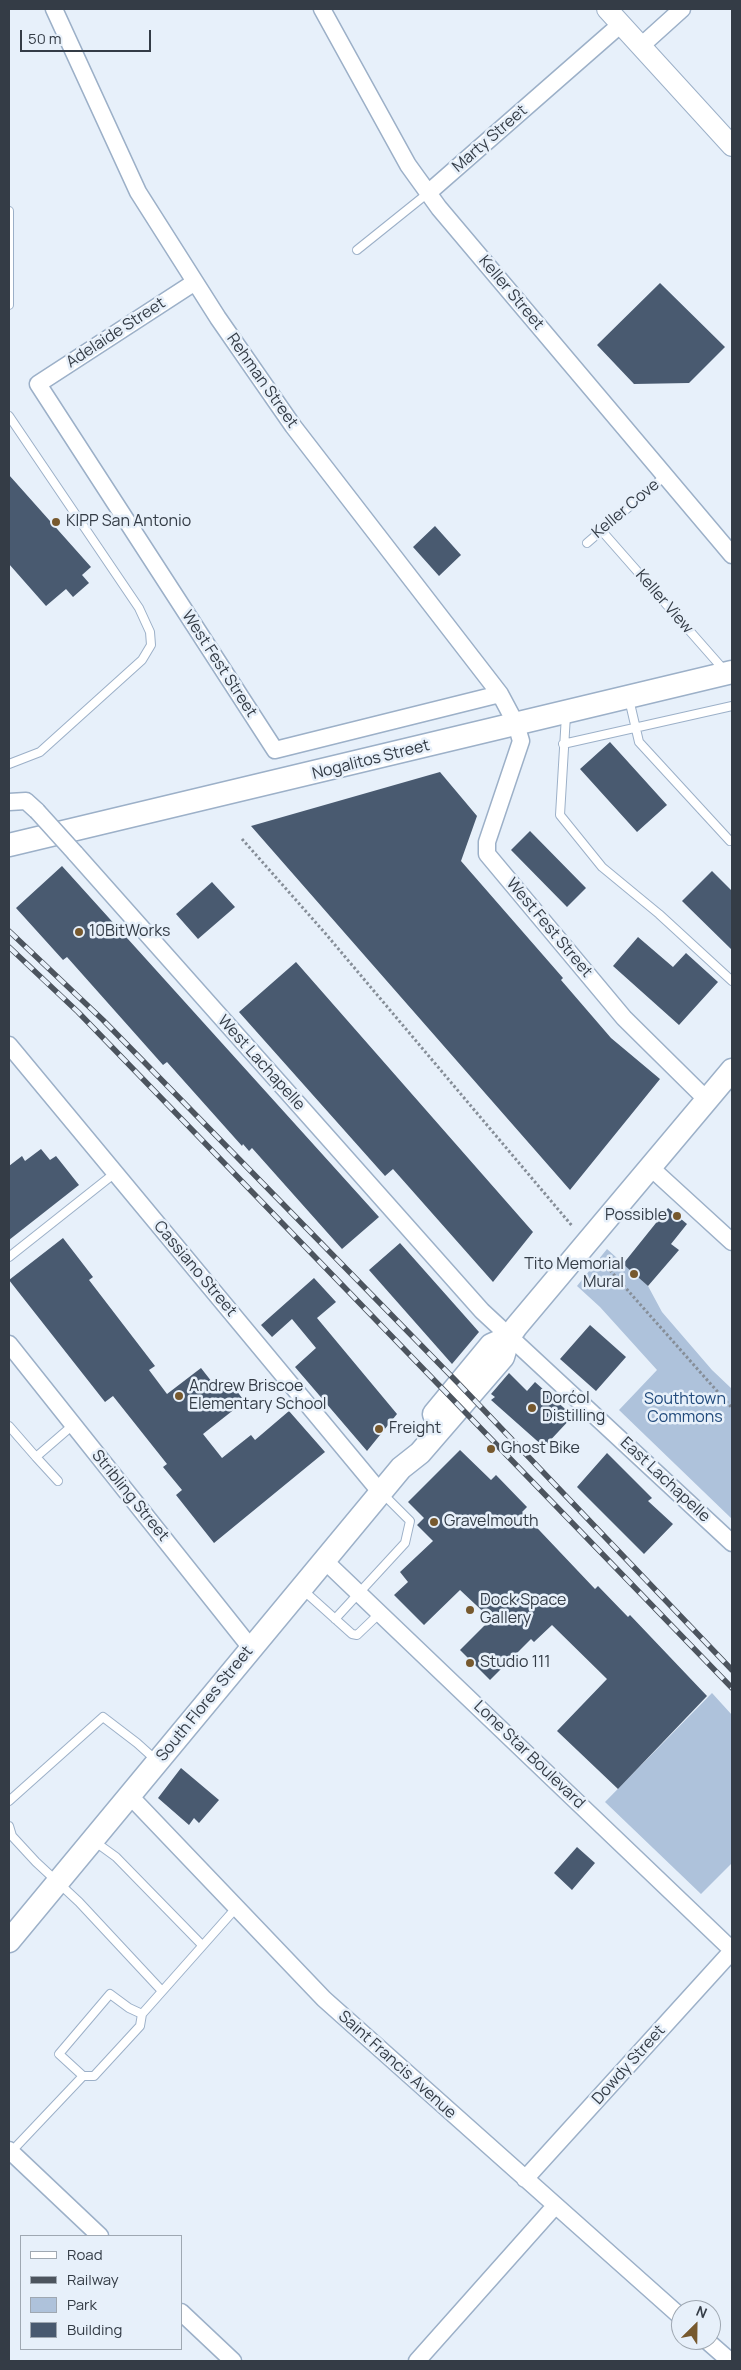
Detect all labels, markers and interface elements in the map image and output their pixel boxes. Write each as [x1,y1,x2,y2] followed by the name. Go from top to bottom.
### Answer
[22,20,154,52] scale bar
[28,28,62,49] text: 50 m
[449,101,531,177] street label: Marty Street
[474,252,548,334] street label: Keller Street
[63,294,169,372] street label: Adelaide Street
[222,330,302,432] street label: Rehman Street
[589,475,663,543] street label: Keller Cove
[66,512,191,532] place label: KIPP San Antonio
[50,516,62,528] marker: KIPP San Antonio
[631,566,697,638] street label: Keller View
[177,607,261,721] street label: West Fest Street
[310,736,432,784] street label: Nogalitos Street
[502,875,596,981] street label: West Fest Street
[89,922,170,942] place label: 10BitWorks
[73,926,85,938] marker: 10BitWorks
[213,1011,309,1115] street label: West Lachapelle
[605,1206,667,1226] place label: Possible
[671,1210,683,1222] marker: Possible
[149,1217,241,1321] street label: Cassiano Street
[524,1255,624,1293] place label: Tito Memorial Mural
[628,1268,640,1280] marker: Tito Memorial Mural
[189,1377,327,1415] place label: Andrew Briscoe Elementary School
[542,1389,605,1427] place label: Dorćol Distilling
[173,1390,185,1402] marker: Andrew Briscoe Elementary School
[644,1390,726,1428] park label: Southtown Commons
[526,1402,538,1414] marker: Dorćol Distilling
[389,1419,441,1439] place label: Freight
[373,1423,385,1435] marker: Freight
[616,1433,714,1527] street label: East Lachapelle
[501,1439,580,1459] place label: Ghost Bike
[485,1443,497,1455] marker: Ghost Bike
[87,1446,173,1546] street label: Stribling Street
[444,1512,539,1532] place label: Gravelmouth
[428,1516,440,1528] marker: Gravelmouth
[480,1591,566,1629] place label: Dock Space Gallery
[464,1604,476,1616] marker: Dock Space Gallery
[153,1642,257,1766] street label: South Flores Street
[480,1653,550,1673] place label: Studio 111
[464,1657,476,1669] marker: Studio 111
[469,1697,589,1813] street label: Lone Star Boulevard
[334,2007,460,2123] street label: Saint Francis Avenue
[588,2021,670,2109] street label: Dowdy Street
[20,2235,182,2350] legend
[67,2244,103,2265] text: Road
[67,2269,119,2290] text: Railway
[67,2294,97,2315] text: Park
[671,2300,721,2350] north arrow
[693,2301,710,2322] text: N
[67,2319,122,2340] text: Building

